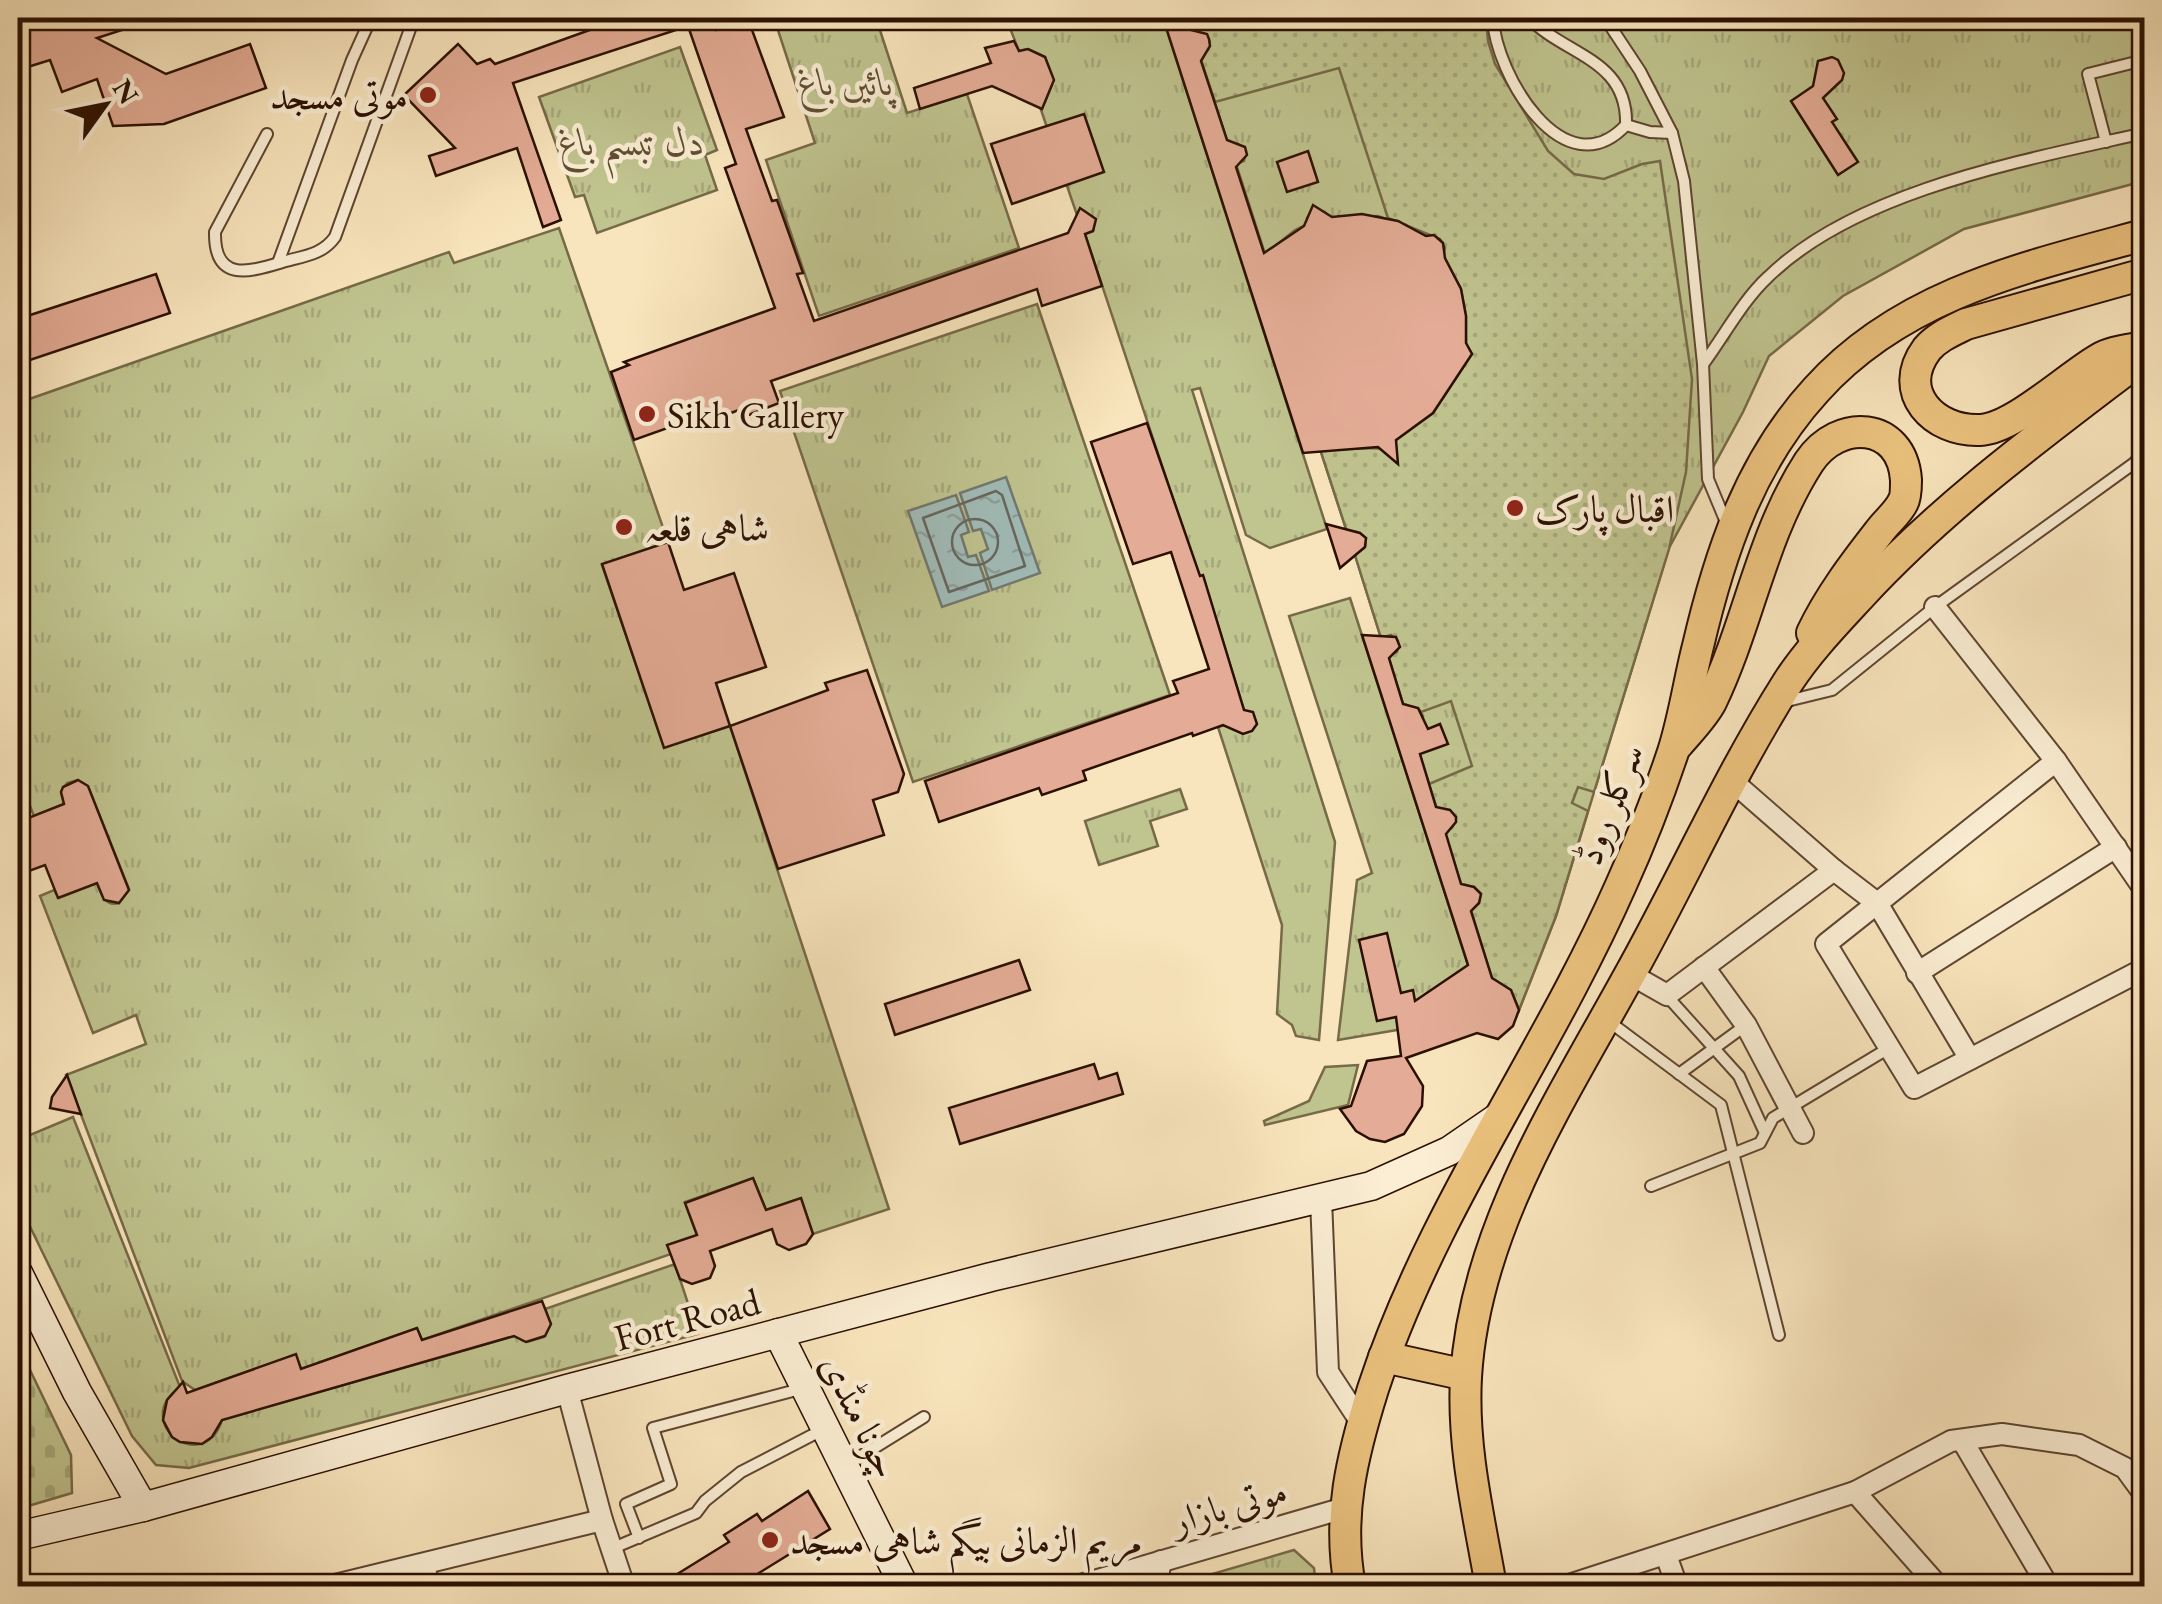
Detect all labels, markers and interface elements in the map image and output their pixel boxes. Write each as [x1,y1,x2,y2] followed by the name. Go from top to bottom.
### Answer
[55,55,155,155] north arrow
[798,57,897,113] park label: پائیں باغ
[270,71,408,120] place label: موتی مسجد
[105,72,147,111] text: N
[417,84,439,106] marker: موتی مسجد
[559,117,705,180] park label: دل تبسم باغ
[667,390,845,439] place label: Sikh Gallery
[636,403,658,425] marker: Sikh Gallery
[1535,484,1674,536] place label: اقبال پارک
[1504,497,1526,519] marker: اقبال پارک
[644,503,769,552] place label: شاہی قلعہ
[613,516,635,538] marker: شاہی قلعہ
[1564,736,1655,872] street label: سرکلر روڈ
[609,1276,766,1362] street label: Fort Road
[809,1346,912,1487] street label: چونا منڈی
[1162,1465,1292,1546] street label: موتی بازار
[790,1516,1142,1576] place label: مریم الزمانی بیگم شاہی مسجد
[759,1529,781,1551] marker: مریم الزمانی بیگم شاہی مسجد

